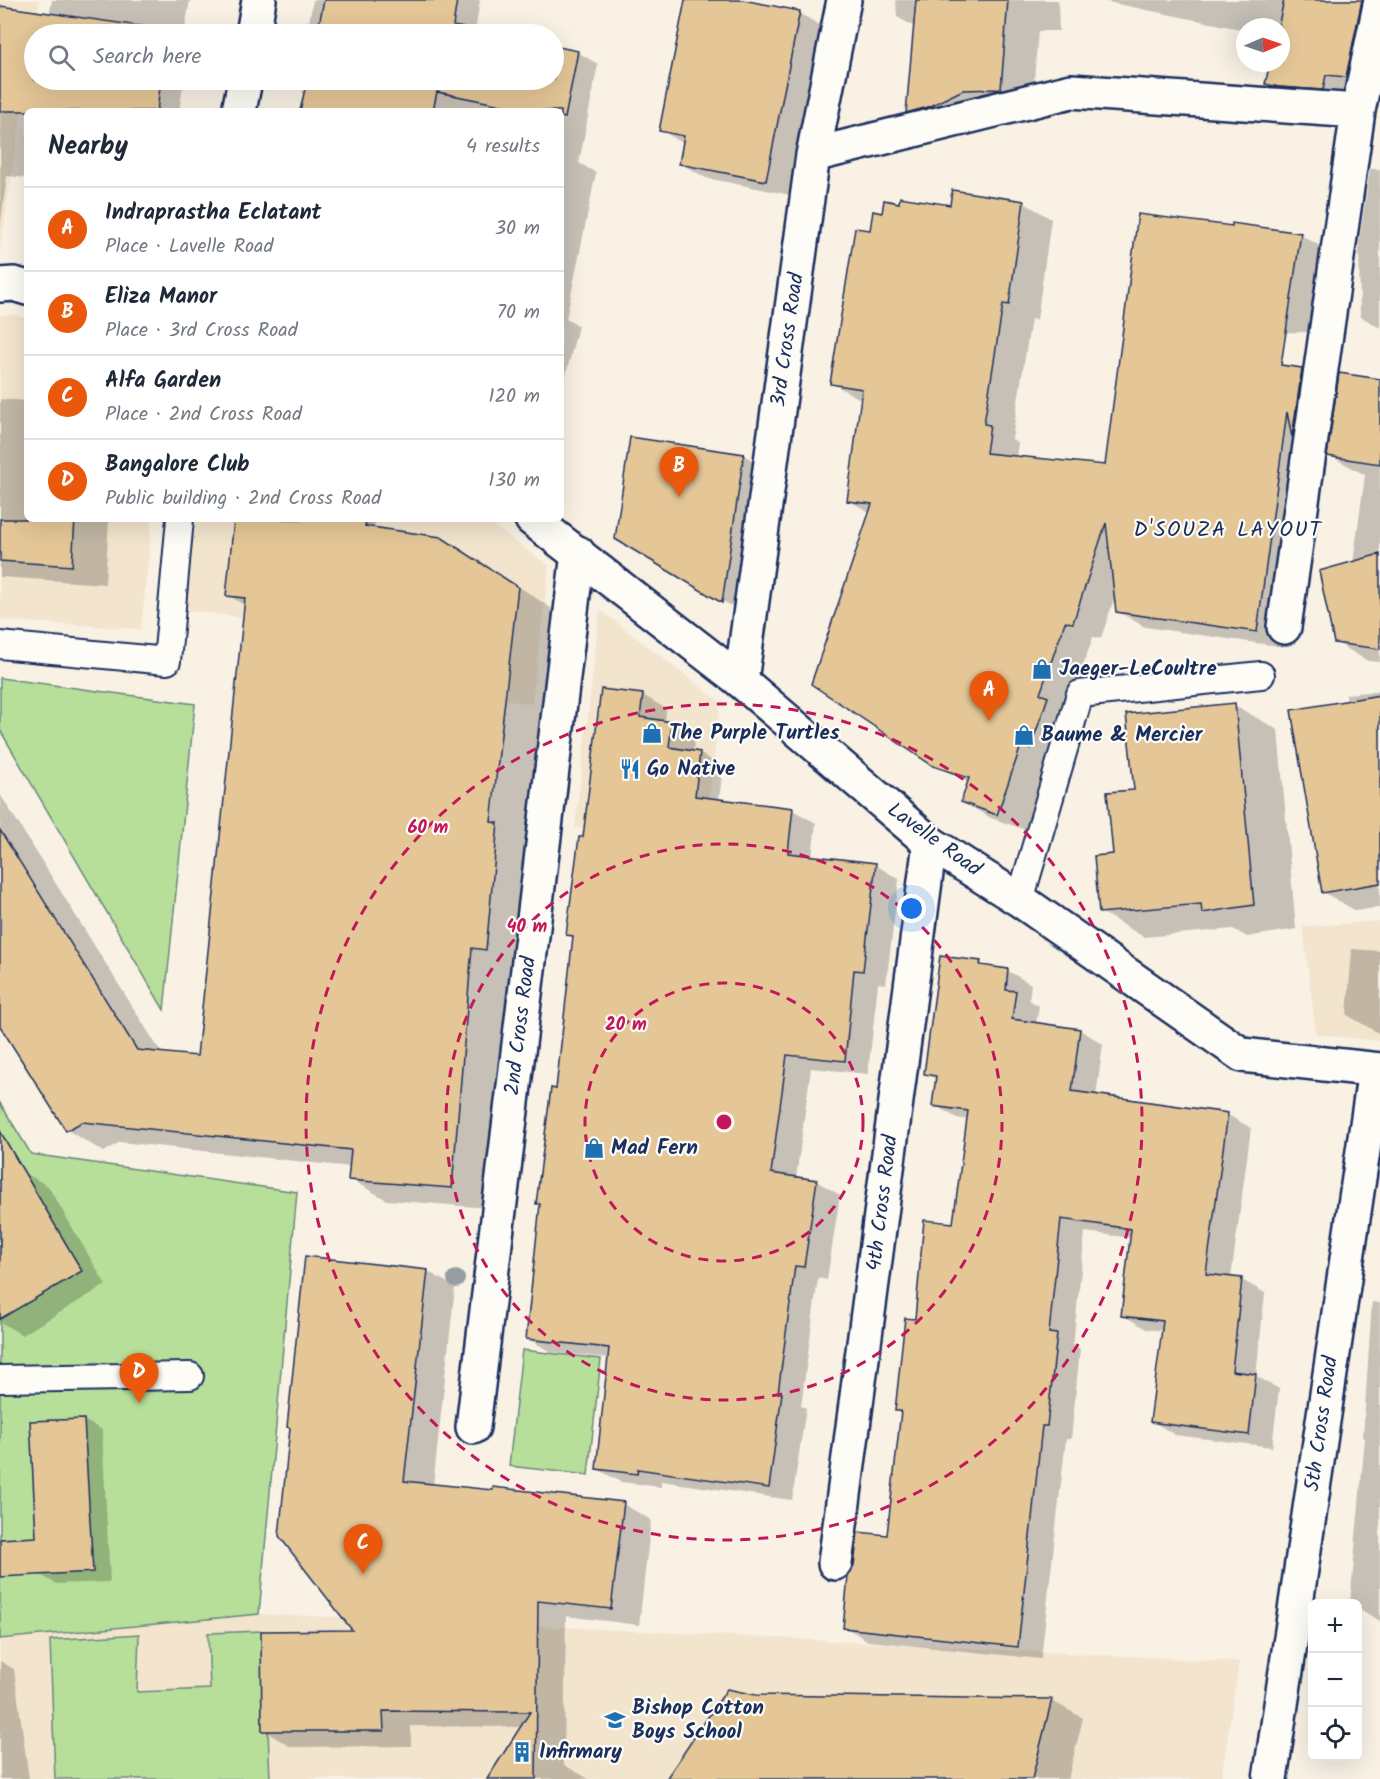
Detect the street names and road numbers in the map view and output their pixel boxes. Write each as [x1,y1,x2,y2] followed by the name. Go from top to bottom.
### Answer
[762,270,814,409] street label: 3rd Cross Road
[880,794,989,886] street label: Lavelle Road
[496,954,546,1097] street label: 2nd Cross Road
[858,1133,908,1273] street label: 4th Cross Road
[1296,1354,1348,1494] street label: 5th Cross Road

